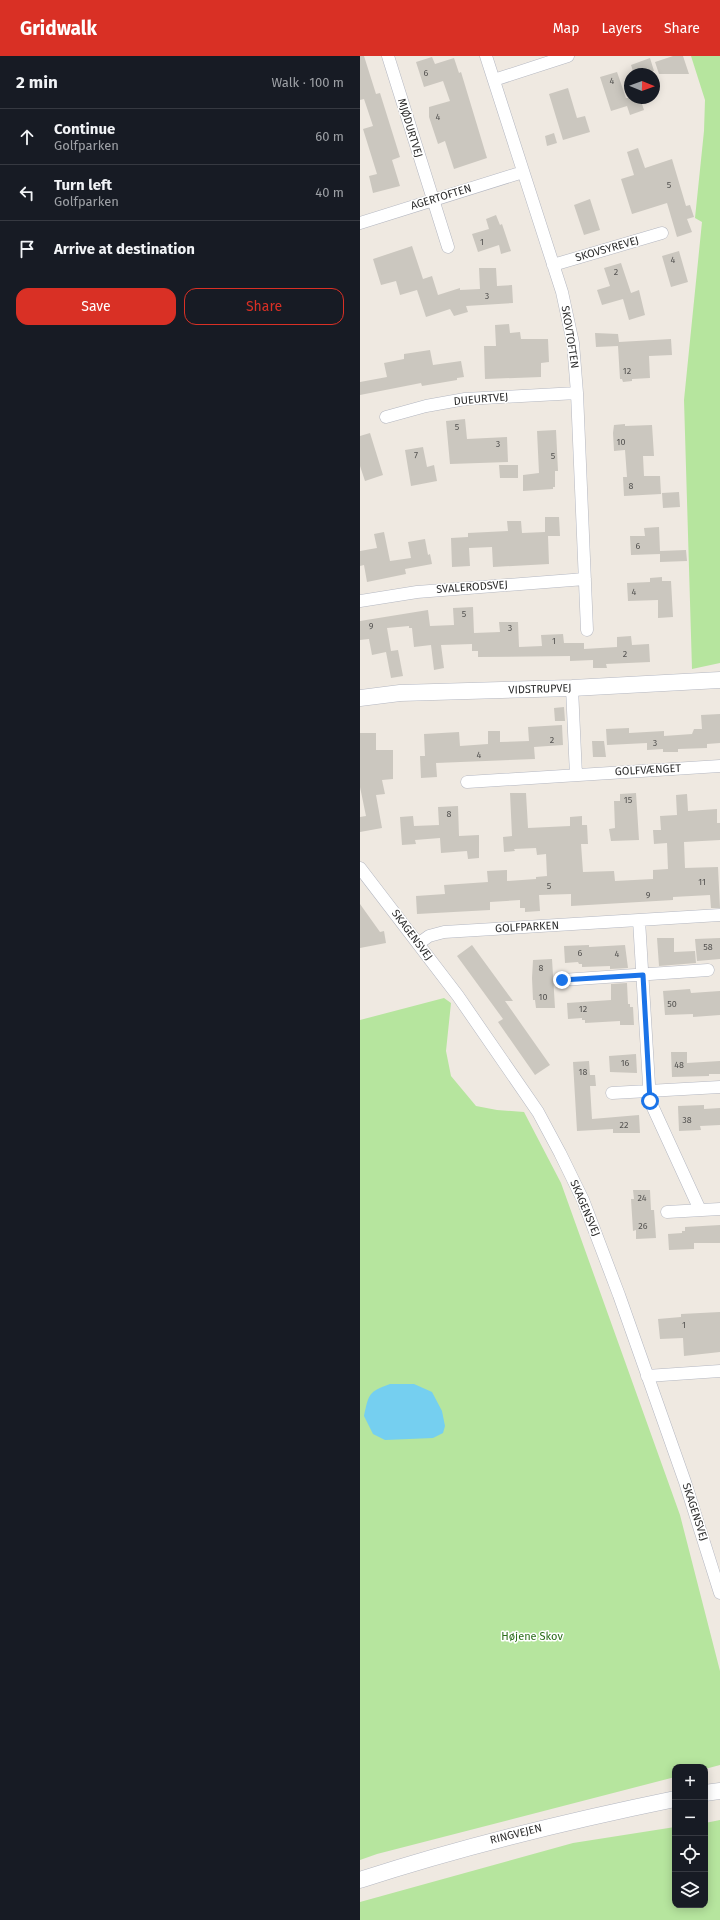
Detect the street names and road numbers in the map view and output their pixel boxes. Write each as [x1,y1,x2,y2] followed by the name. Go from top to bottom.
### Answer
[395,97,425,159] street label: MJØDURTVEJ
[409,182,473,212] street label: AGERTOFTEN
[574,234,640,264] street label: SKOVSYREVEJ
[559,305,581,369] street label: SKOVTOFTEN
[453,390,509,408] street label: DUEURTVEJ
[436,578,508,596] street label: SVALERODSVEJ
[508,681,572,697] street label: VIDSTRUPVEJ
[615,762,682,778] street label: GOLFVÆNGET
[389,907,435,963] street label: SKAGENSVEJ
[495,919,559,935] street label: GOLFPARKEN
[567,1178,603,1238] street label: SKAGENSVEJ
[680,1481,710,1543] street label: SKAGENSVEJ
[489,1821,543,1847] street label: RINGVEJEN

